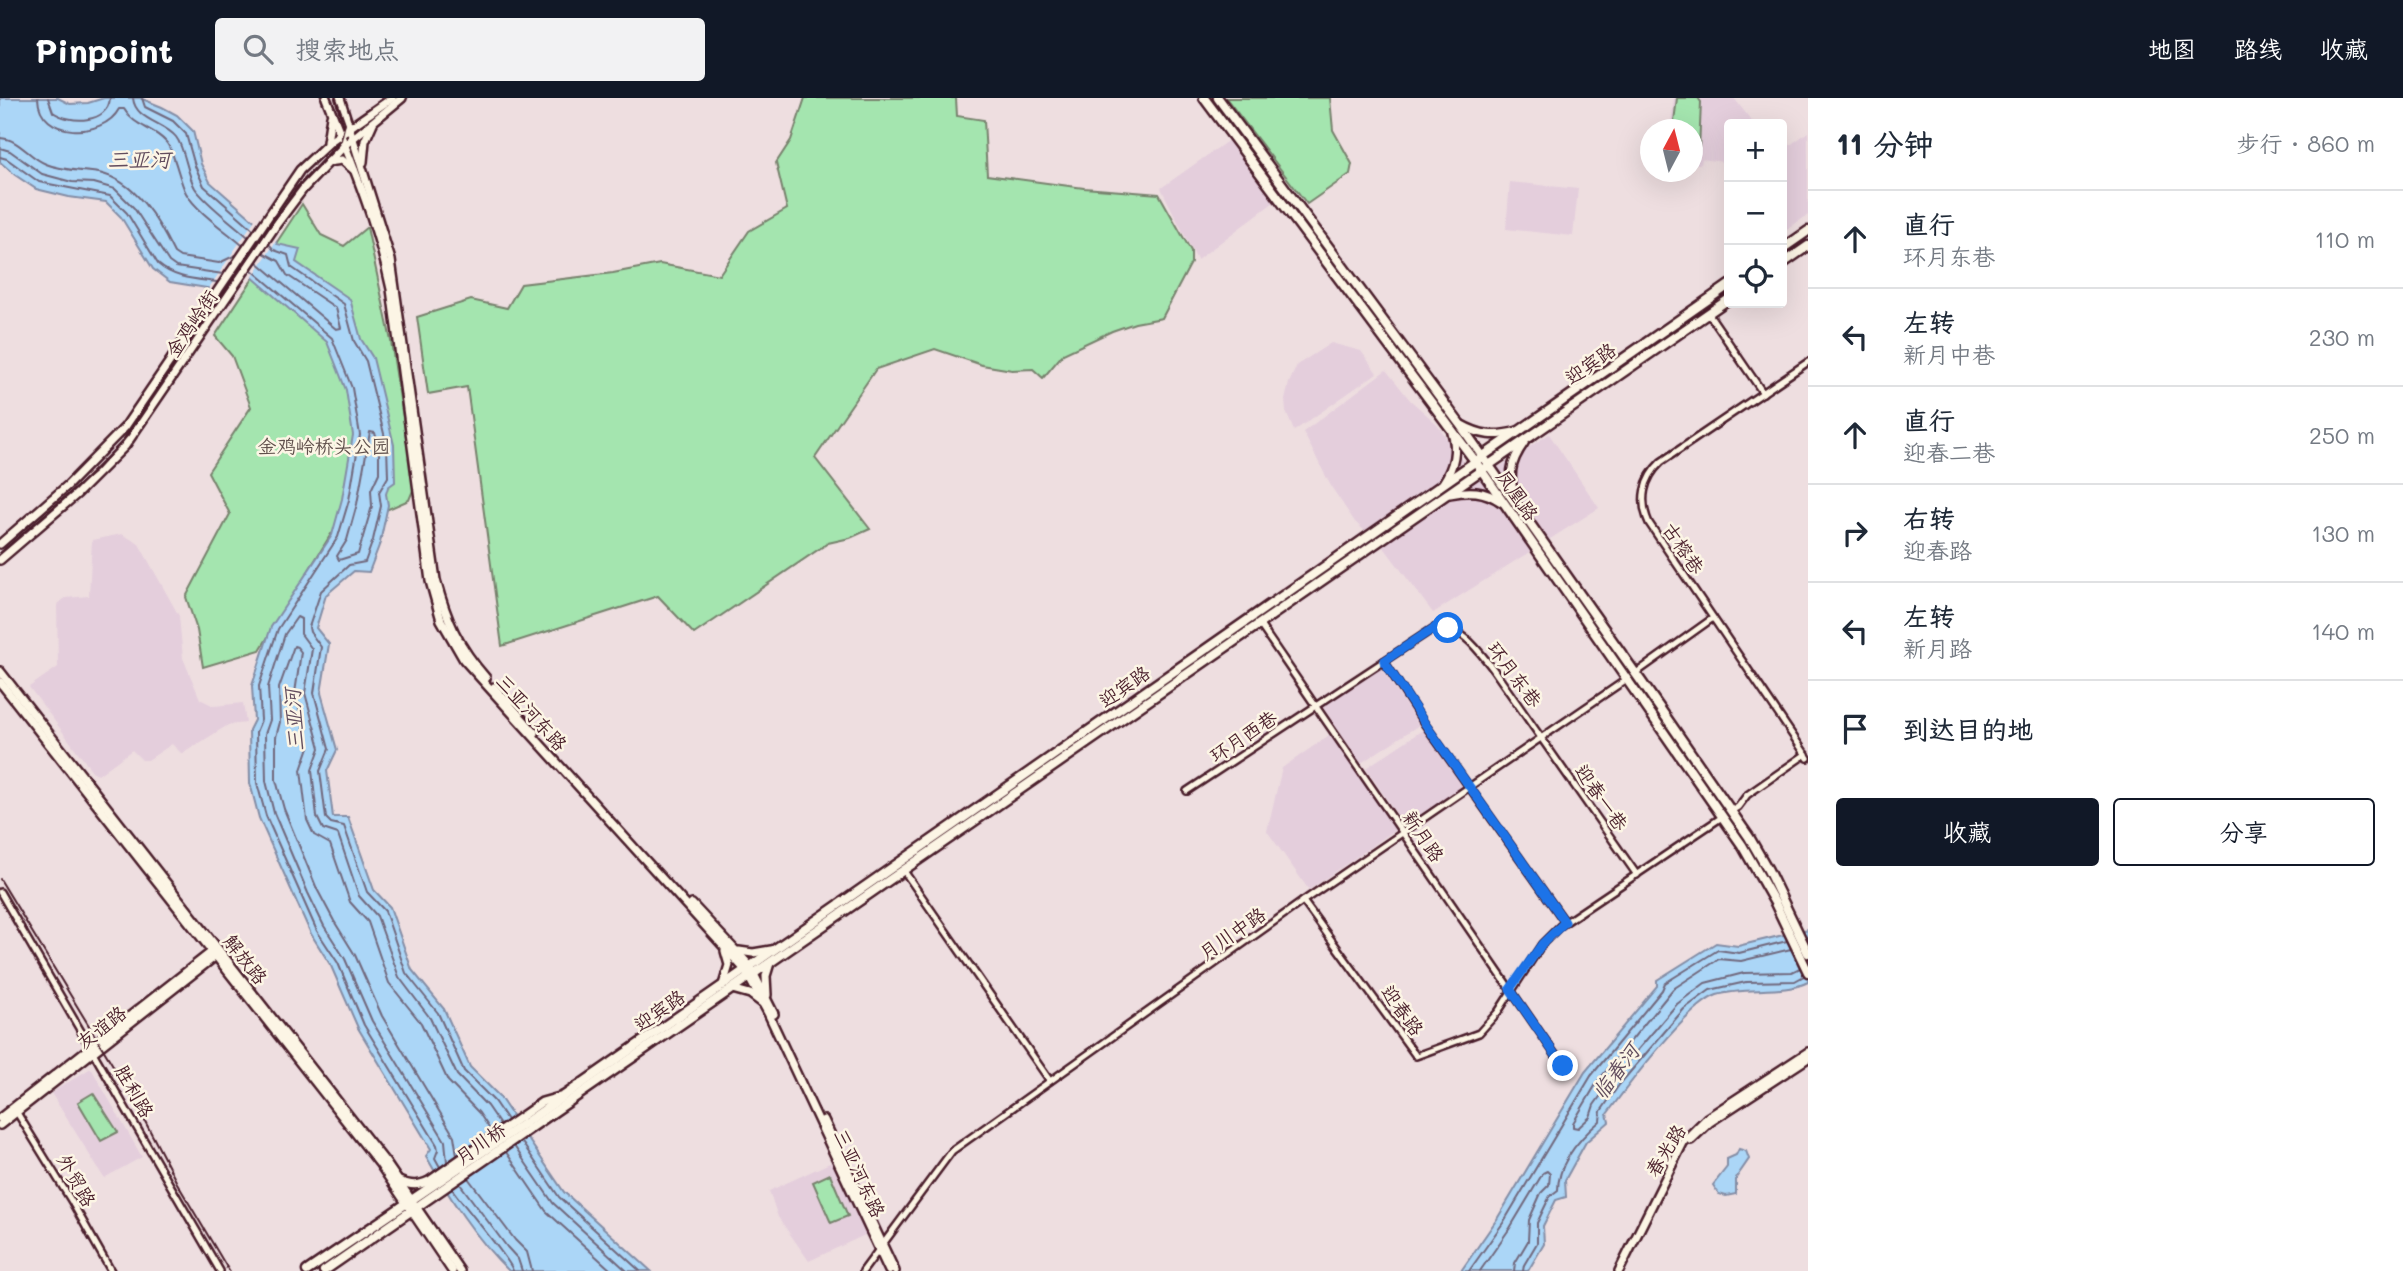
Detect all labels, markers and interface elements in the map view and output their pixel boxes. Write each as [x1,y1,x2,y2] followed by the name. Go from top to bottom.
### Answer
[215,18,705,81] search box
[35,28,173,71] text: Pinpoint
[239,30,277,68] icon: search
[295,32,399,66] text: 搜索地点
[2148,33,2196,64] text: 地图
[2234,33,2282,64] text: 路线
[2320,33,2368,64] text: 收藏
[1640,119,1703,182] north arrow
[1724,119,1787,308] map controls
[1724,119,1787,182] button: +
[1836,123,1933,163] text: 11 分钟
[2237,128,2375,158] text: 步行 · 860 m
[108,145,173,172] water label: 三亚河
[1724,182,1787,245] button: −
[1903,207,1955,241] text: 直行
[1836,220,1874,258] icon: ahead
[2315,224,2375,254] text: 110 m
[1903,241,1995,271] text: 环月东巷
[1724,245,1787,308] button: locate
[159,285,223,361] street label: 金鸡岭街
[1903,305,1955,339] text: 左转
[1836,318,1874,356] icon: left
[2309,322,2375,352] text: 230 m
[1559,336,1621,390] street label: 迎宾路
[1903,339,1995,369] text: 新月中巷
[1903,403,1955,437] text: 直行
[1836,416,1874,454] icon: ahead
[2309,420,2375,450] text: 250 m
[257,433,391,458] park label: 金鸡岭桥头公园
[1903,437,1995,467] text: 迎春二巷
[1491,464,1545,526] street label: 凤凰路
[1903,501,1955,535] text: 右转
[1836,514,1874,552] icon: right
[1658,517,1710,579] street label: 古榕巷
[2311,518,2375,548] text: 130 m
[1903,535,1972,565] text: 迎春路
[1903,599,1955,633] text: 左转
[1432,612,1463,643] route start
[1836,612,1874,650] icon: left
[2311,616,2375,646] text: 140 m
[1903,633,1972,663] text: 新月路
[1482,636,1548,712] street label: 环月东巷
[1093,659,1155,713] street label: 迎宾路
[491,668,573,756] street label: 三亚河东路
[277,685,309,752] water label: 三亚河
[1205,704,1281,768] street label: 环月西巷
[1836,710,1874,748] icon: arrive
[1903,712,2033,746] text: 到达目的地
[1570,759,1634,835] street label: 迎春一巷
[1836,798,2099,866] button: 收藏
[2113,798,2375,866] button: 分享
[1398,805,1450,867] street label: 新月路
[1194,901,1270,965] street label: 月川中路
[219,929,273,989] street label: 解放路
[1376,980,1430,1040] street label: 迎春路
[628,983,690,1037] street label: 迎宾路
[71,1000,131,1054] street label: 友谊路
[1585,1035,1647,1104] water label: 临春河
[1547,1050,1578,1081] route end
[110,1060,160,1122] street label: 胜利路
[449,1116,511,1170] street label: 月川桥
[1639,1119,1691,1181] street label: 春光路
[829,1125,891,1221] street label: 三亚河东路
[52,1149,102,1211] street label: 外贸路

